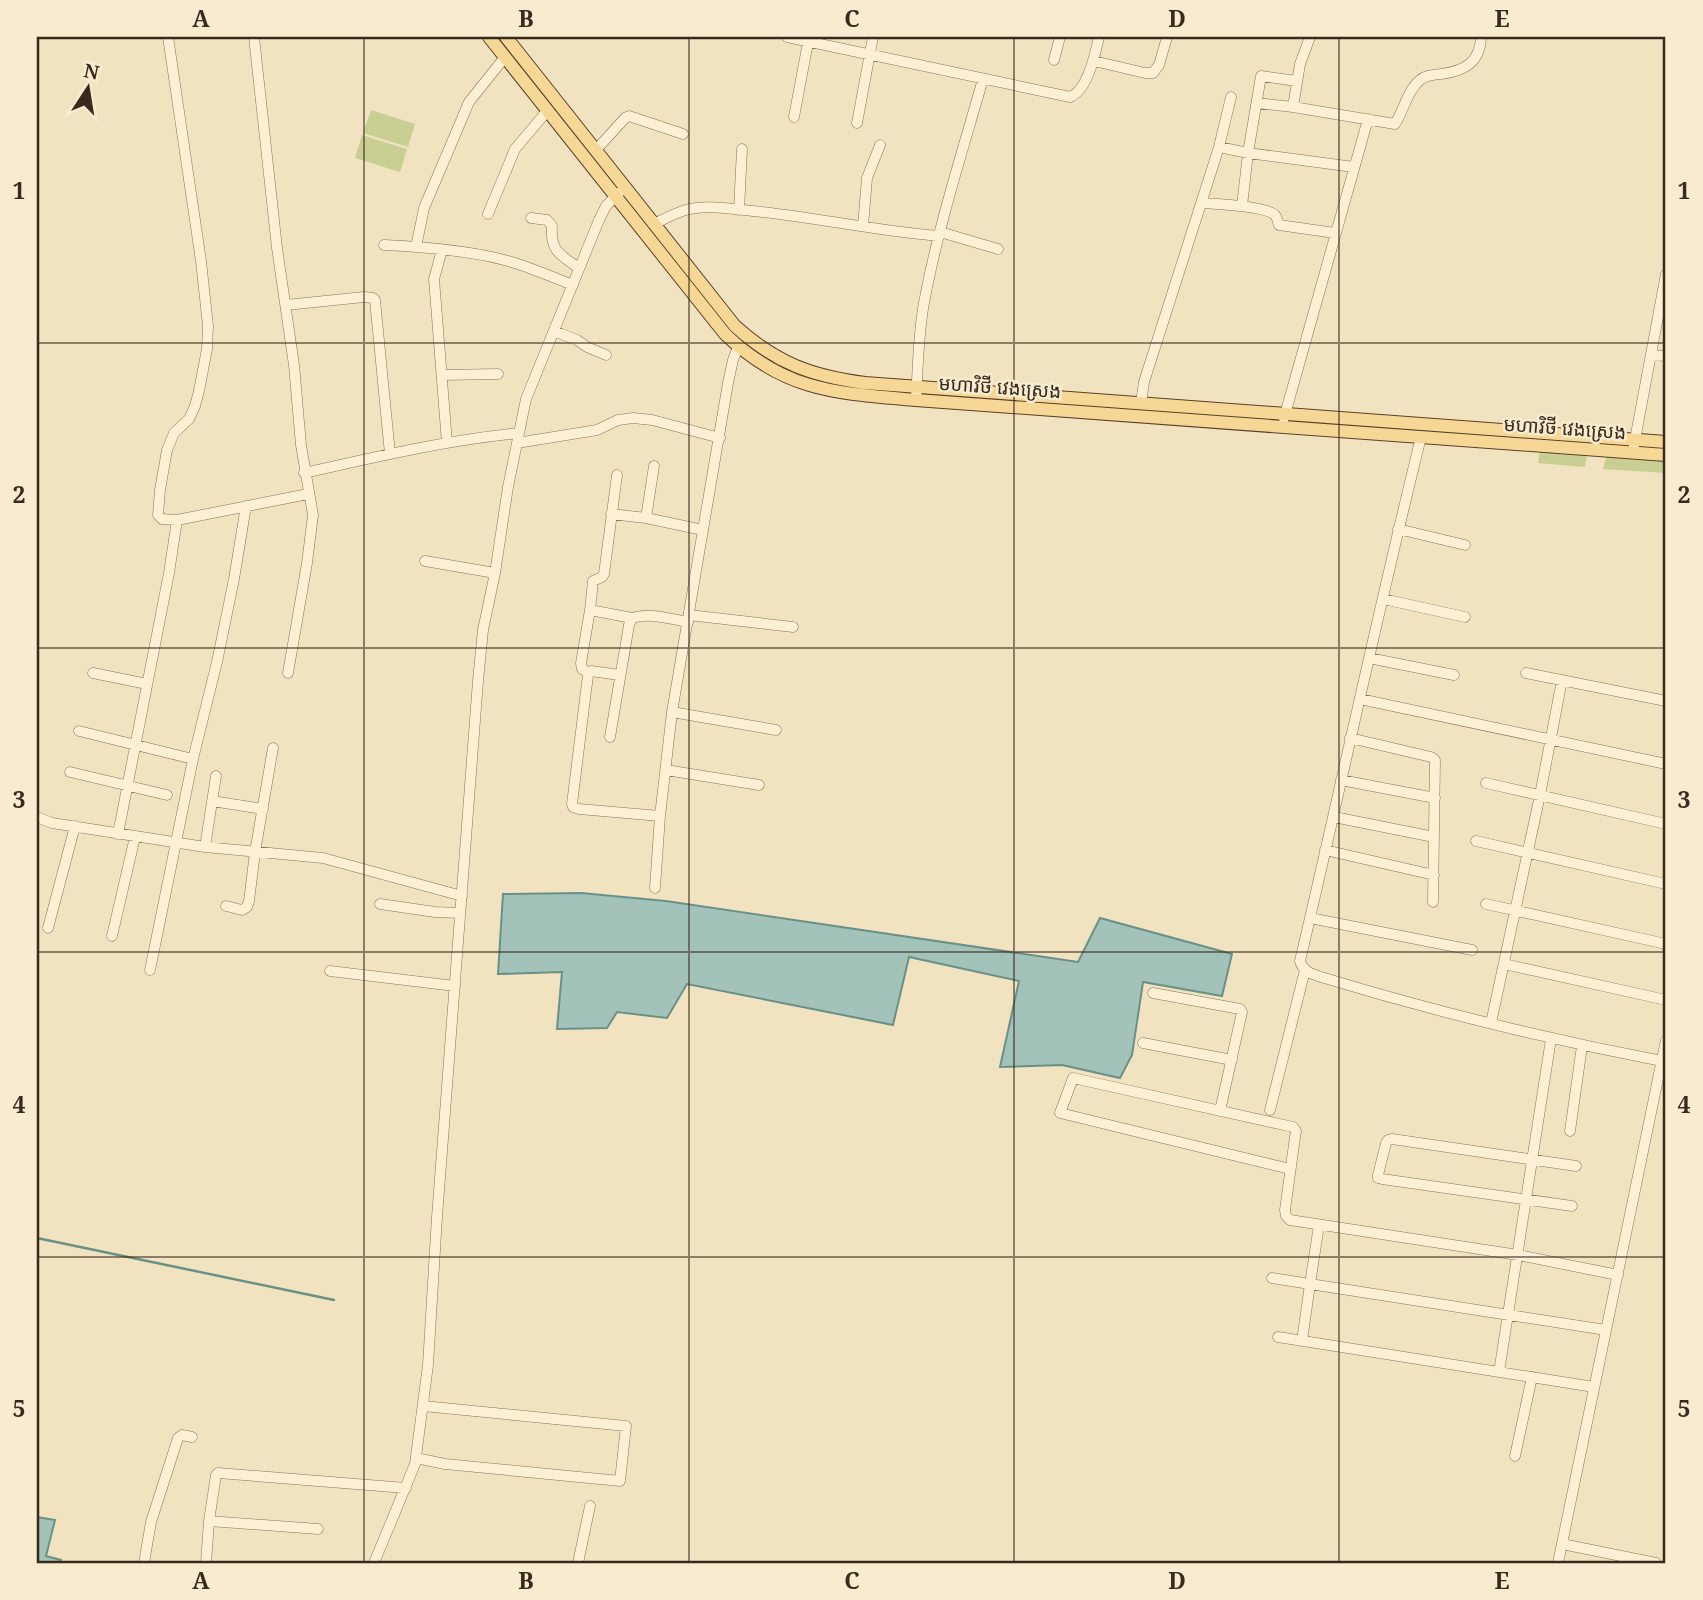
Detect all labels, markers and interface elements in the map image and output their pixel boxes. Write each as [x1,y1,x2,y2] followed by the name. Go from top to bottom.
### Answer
[192,2,210,34] text: A
[518,2,534,34] text: B
[844,2,860,34] text: C
[1168,2,1186,34] text: D
[1494,2,1510,34] text: E
[52,52,122,122] north arrow
[82,57,102,86] text: N
[13,174,26,206] text: 1
[1678,174,1691,206] text: 1
[938,370,1062,404] street label: មហាវិថី វេងស្រេង
[1503,411,1627,445] street label: មហាវិថី វេងស្រេង
[13,478,26,510] text: 2
[1678,478,1691,510] text: 2
[13,783,26,815] text: 3
[1678,783,1691,815] text: 3
[13,1088,26,1120] text: 4
[1678,1088,1691,1120] text: 4
[13,1392,26,1424] text: 5
[1678,1392,1691,1424] text: 5
[192,1564,210,1596] text: A
[518,1564,534,1596] text: B
[844,1564,860,1596] text: C
[1168,1564,1186,1596] text: D
[1494,1564,1510,1596] text: E

